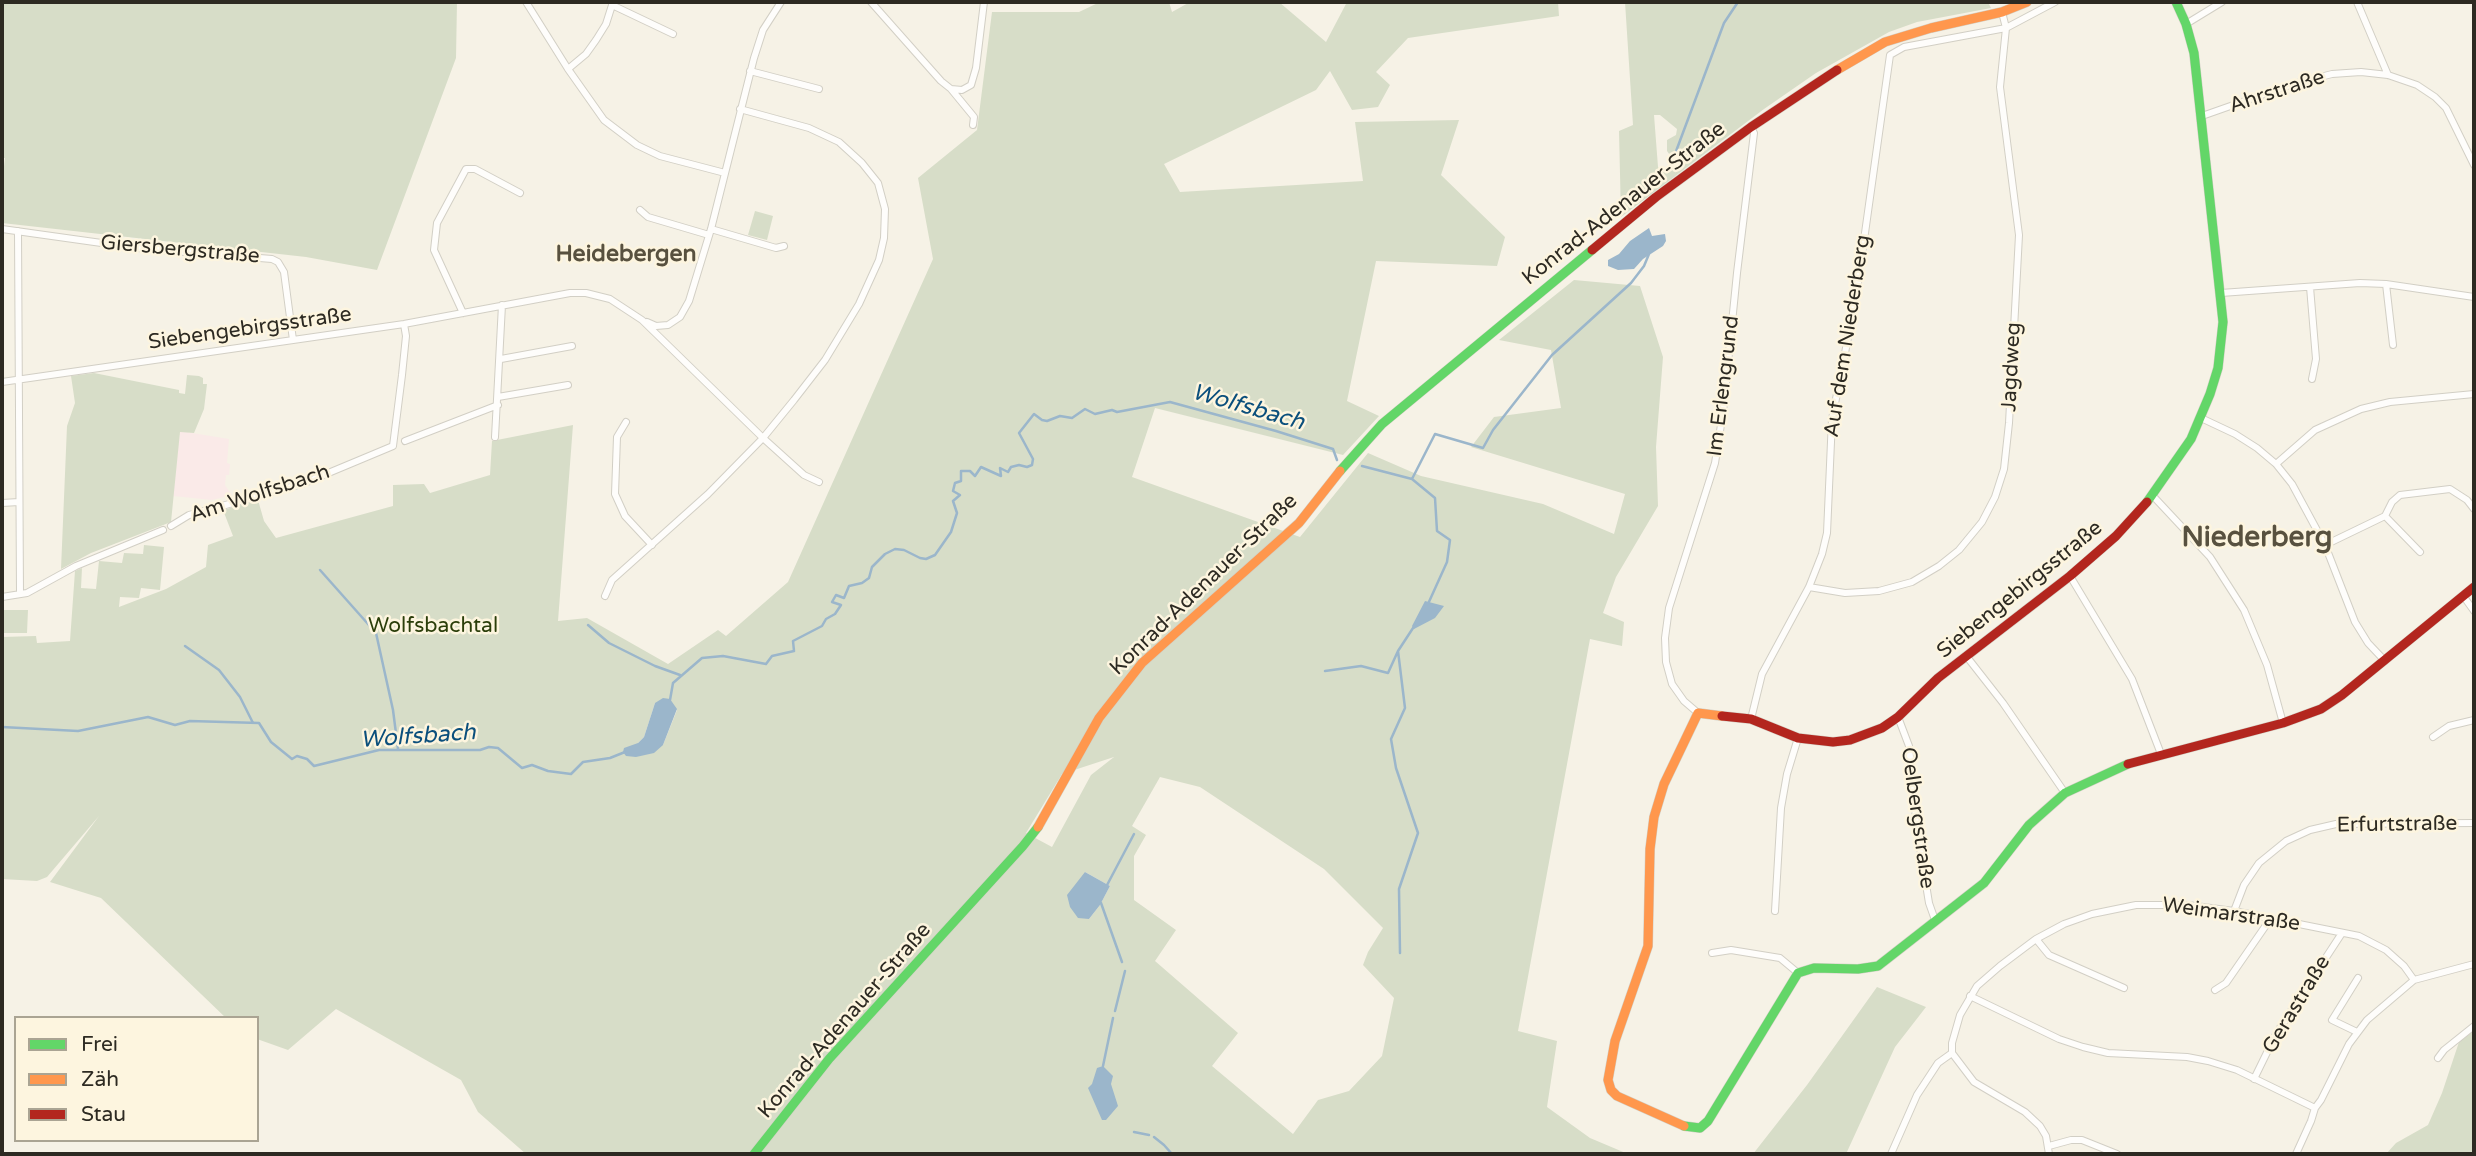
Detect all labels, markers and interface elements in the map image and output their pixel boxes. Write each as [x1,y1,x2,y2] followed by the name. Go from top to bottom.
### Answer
[2226,65,2328,119] street label: Ahrstraße
[1517,117,1731,291] street label: Konrad-Adenauer-Straße
[99,230,261,270] street label: Giersbergstraße
[1820,233,1876,439] street label: Auf dem Niederberg
[556,241,696,269] district label: Heidebergen
[147,302,353,356] street label: Siebengebirgsstraße
[1703,314,1745,458] street label: Im Erlengrund
[1997,322,2027,412] street label: Jagdweg
[1189,379,1307,437] water label: Wolfsbach
[187,460,333,528] street label: Am Wolfsbach
[1105,489,1303,681] street label: Konrad-Adenauer-Straße
[1932,516,2108,664] street label: Siebengebirgsstraße
[2182,522,2332,556] district label: Niederberg
[368,613,498,639] park label: Wolfsbachtal
[359,719,477,755] water label: Wolfsbach
[1895,746,1939,890] street label: Oelbergstraße
[2336,811,2458,839] street label: Erfurtstraße
[2160,893,2302,937] street label: Weimarstraße
[753,918,937,1124] street label: Konrad-Adenauer-Straße
[2258,951,2336,1059] street label: Gerastraße
[14,1016,259,1142] legend
[81,1032,118,1057] text: Frei
[81,1067,119,1092] text: Zäh
[81,1102,126,1127] text: Stau

